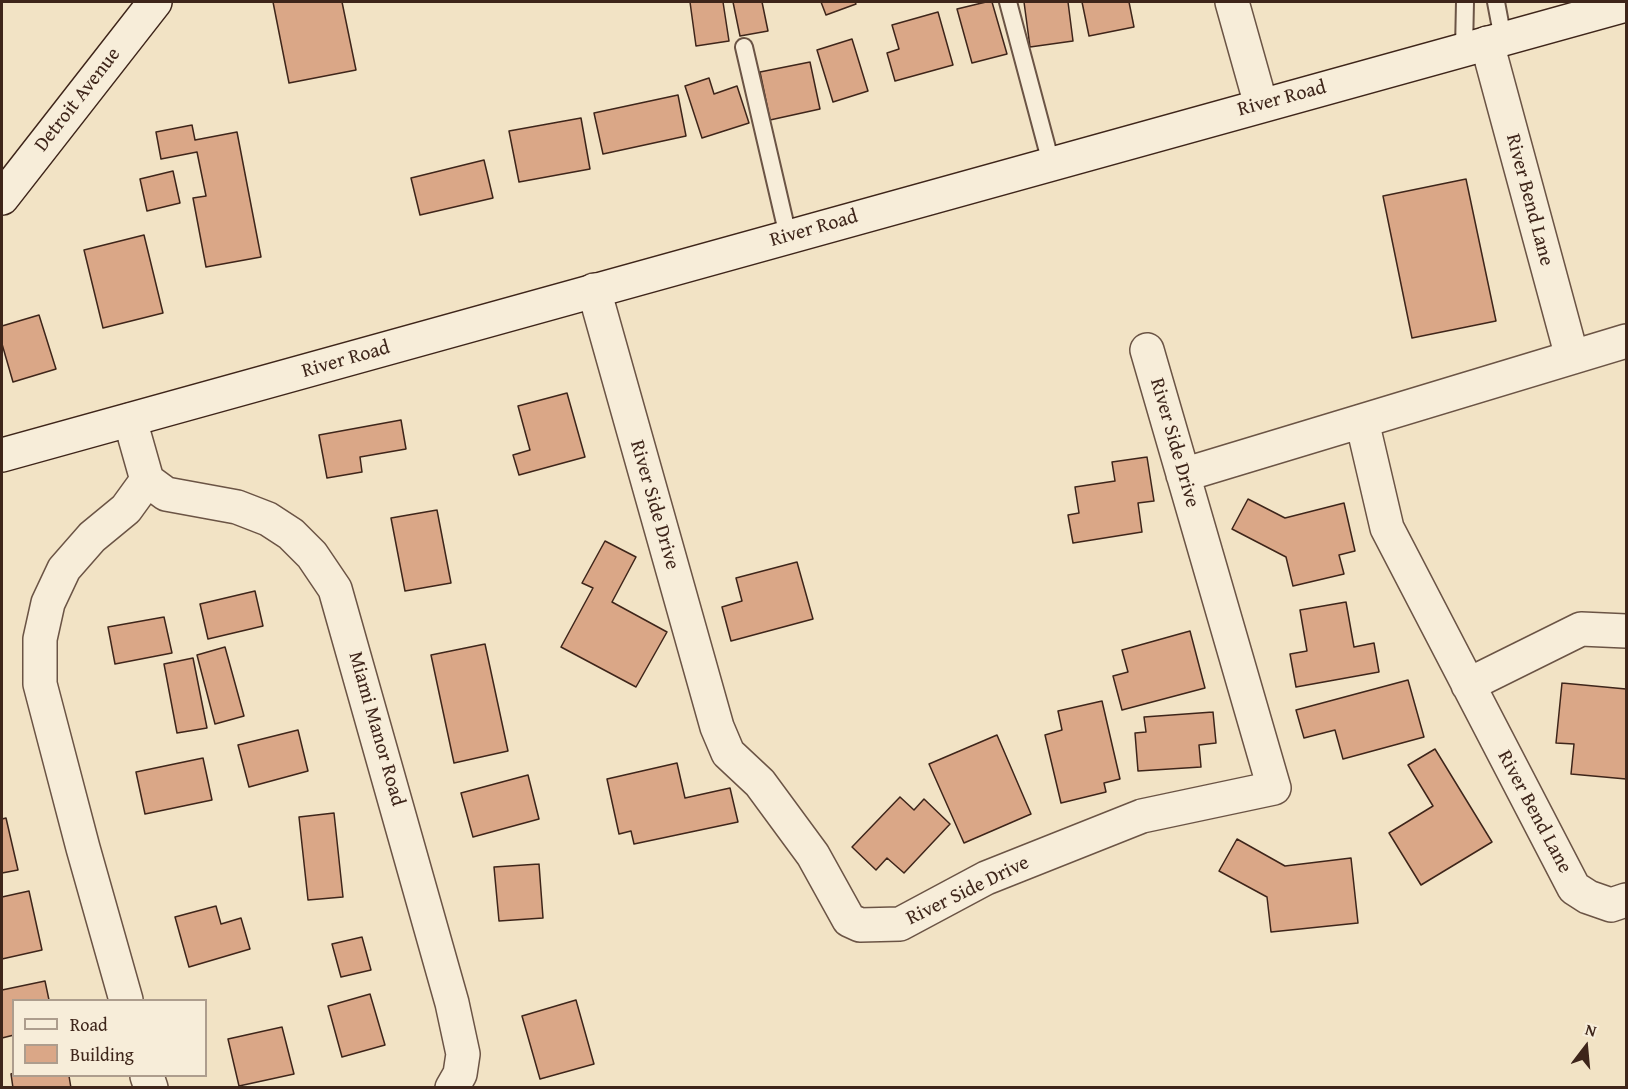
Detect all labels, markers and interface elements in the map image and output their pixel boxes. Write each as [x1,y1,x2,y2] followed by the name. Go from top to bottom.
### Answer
[30,43,126,157] street label: Detroit Avenue
[1235,76,1329,122] street label: River Road
[1500,131,1558,269] street label: River Bend Lane
[767,205,861,253] street label: River Road
[299,336,393,384] street label: River Road
[1144,376,1204,510] street label: River Side Drive
[624,438,684,572] street label: River Side Drive
[342,649,410,809] street label: Miami Manor Road
[1492,747,1576,877] street label: River Bend Lane
[903,851,1033,931] street label: River Side Drive
[12,999,207,1077] legend
[70,1011,108,1038] text: Road
[1556,1017,1616,1077] north arrow
[1583,1017,1599,1043] text: N
[70,1041,134,1068] text: Building

